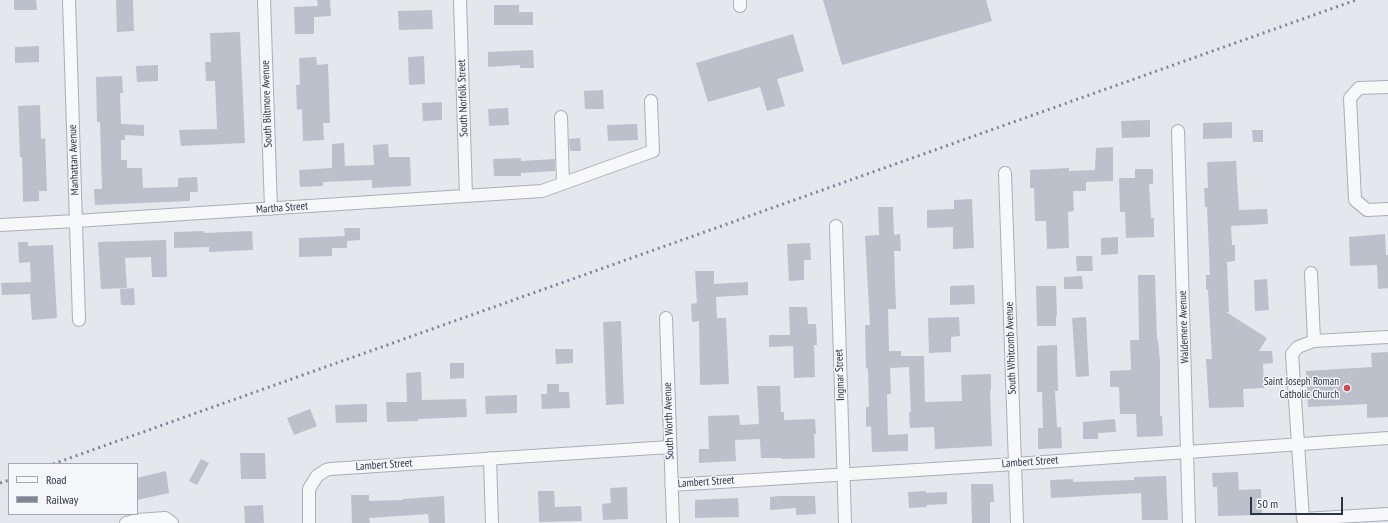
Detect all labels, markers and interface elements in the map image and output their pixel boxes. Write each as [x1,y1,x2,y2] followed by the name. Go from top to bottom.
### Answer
[455,59,471,137] street label: South Norfolk Street
[259,60,275,148] street label: South Biltmore Avenue
[66,124,82,196] street label: Manhattan Avenue
[256,200,308,216] street label: Martha Street
[1176,290,1192,364] street label: Waldemere Avenue
[1003,302,1019,394] street label: South Whitcomb Avenue
[832,349,848,401] street label: Ingmar Street
[1264,375,1339,401] place label: Saint Joseph Roman Catholic Church
[661,382,677,460] street label: South Worth Avenue
[1342,383,1352,393] marker: Saint Joseph Roman Catholic Church
[1001,453,1059,471] street label: Lambert Street
[355,456,413,474] street label: Lambert Street
[8,463,138,515] legend
[46,472,66,487] text: Road
[677,473,735,491] street label: Lambert Street
[1252,489,1345,515] scale bar
[46,492,78,507] text: Railway
[1257,496,1278,511] text: 50 m

